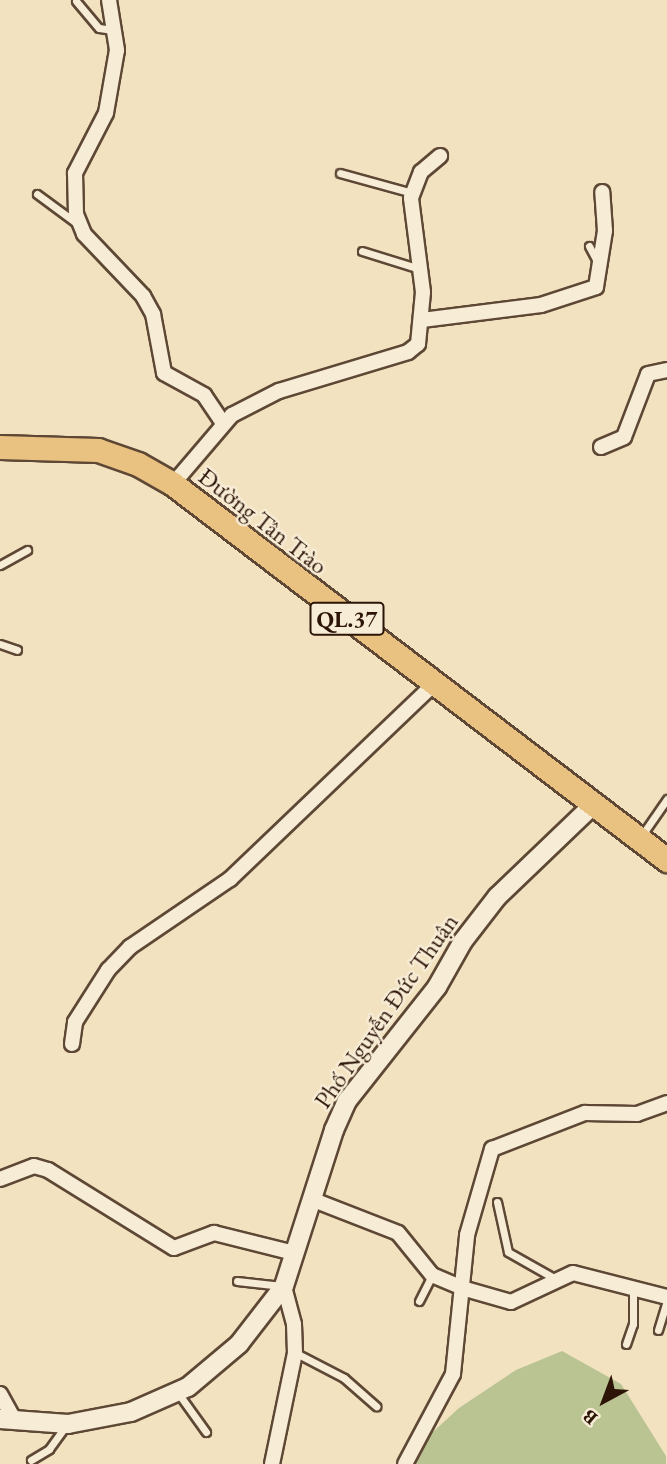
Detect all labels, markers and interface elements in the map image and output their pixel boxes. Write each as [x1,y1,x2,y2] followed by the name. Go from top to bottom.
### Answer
[193,462,333,580] street label: Đường Tân Trào
[308,600,386,638] road number: QL.37
[308,908,464,1114] street label: Phố Nguyễn Đức Thuận
[569,1366,639,1436] north arrow
[577,1404,603,1431] text: B

